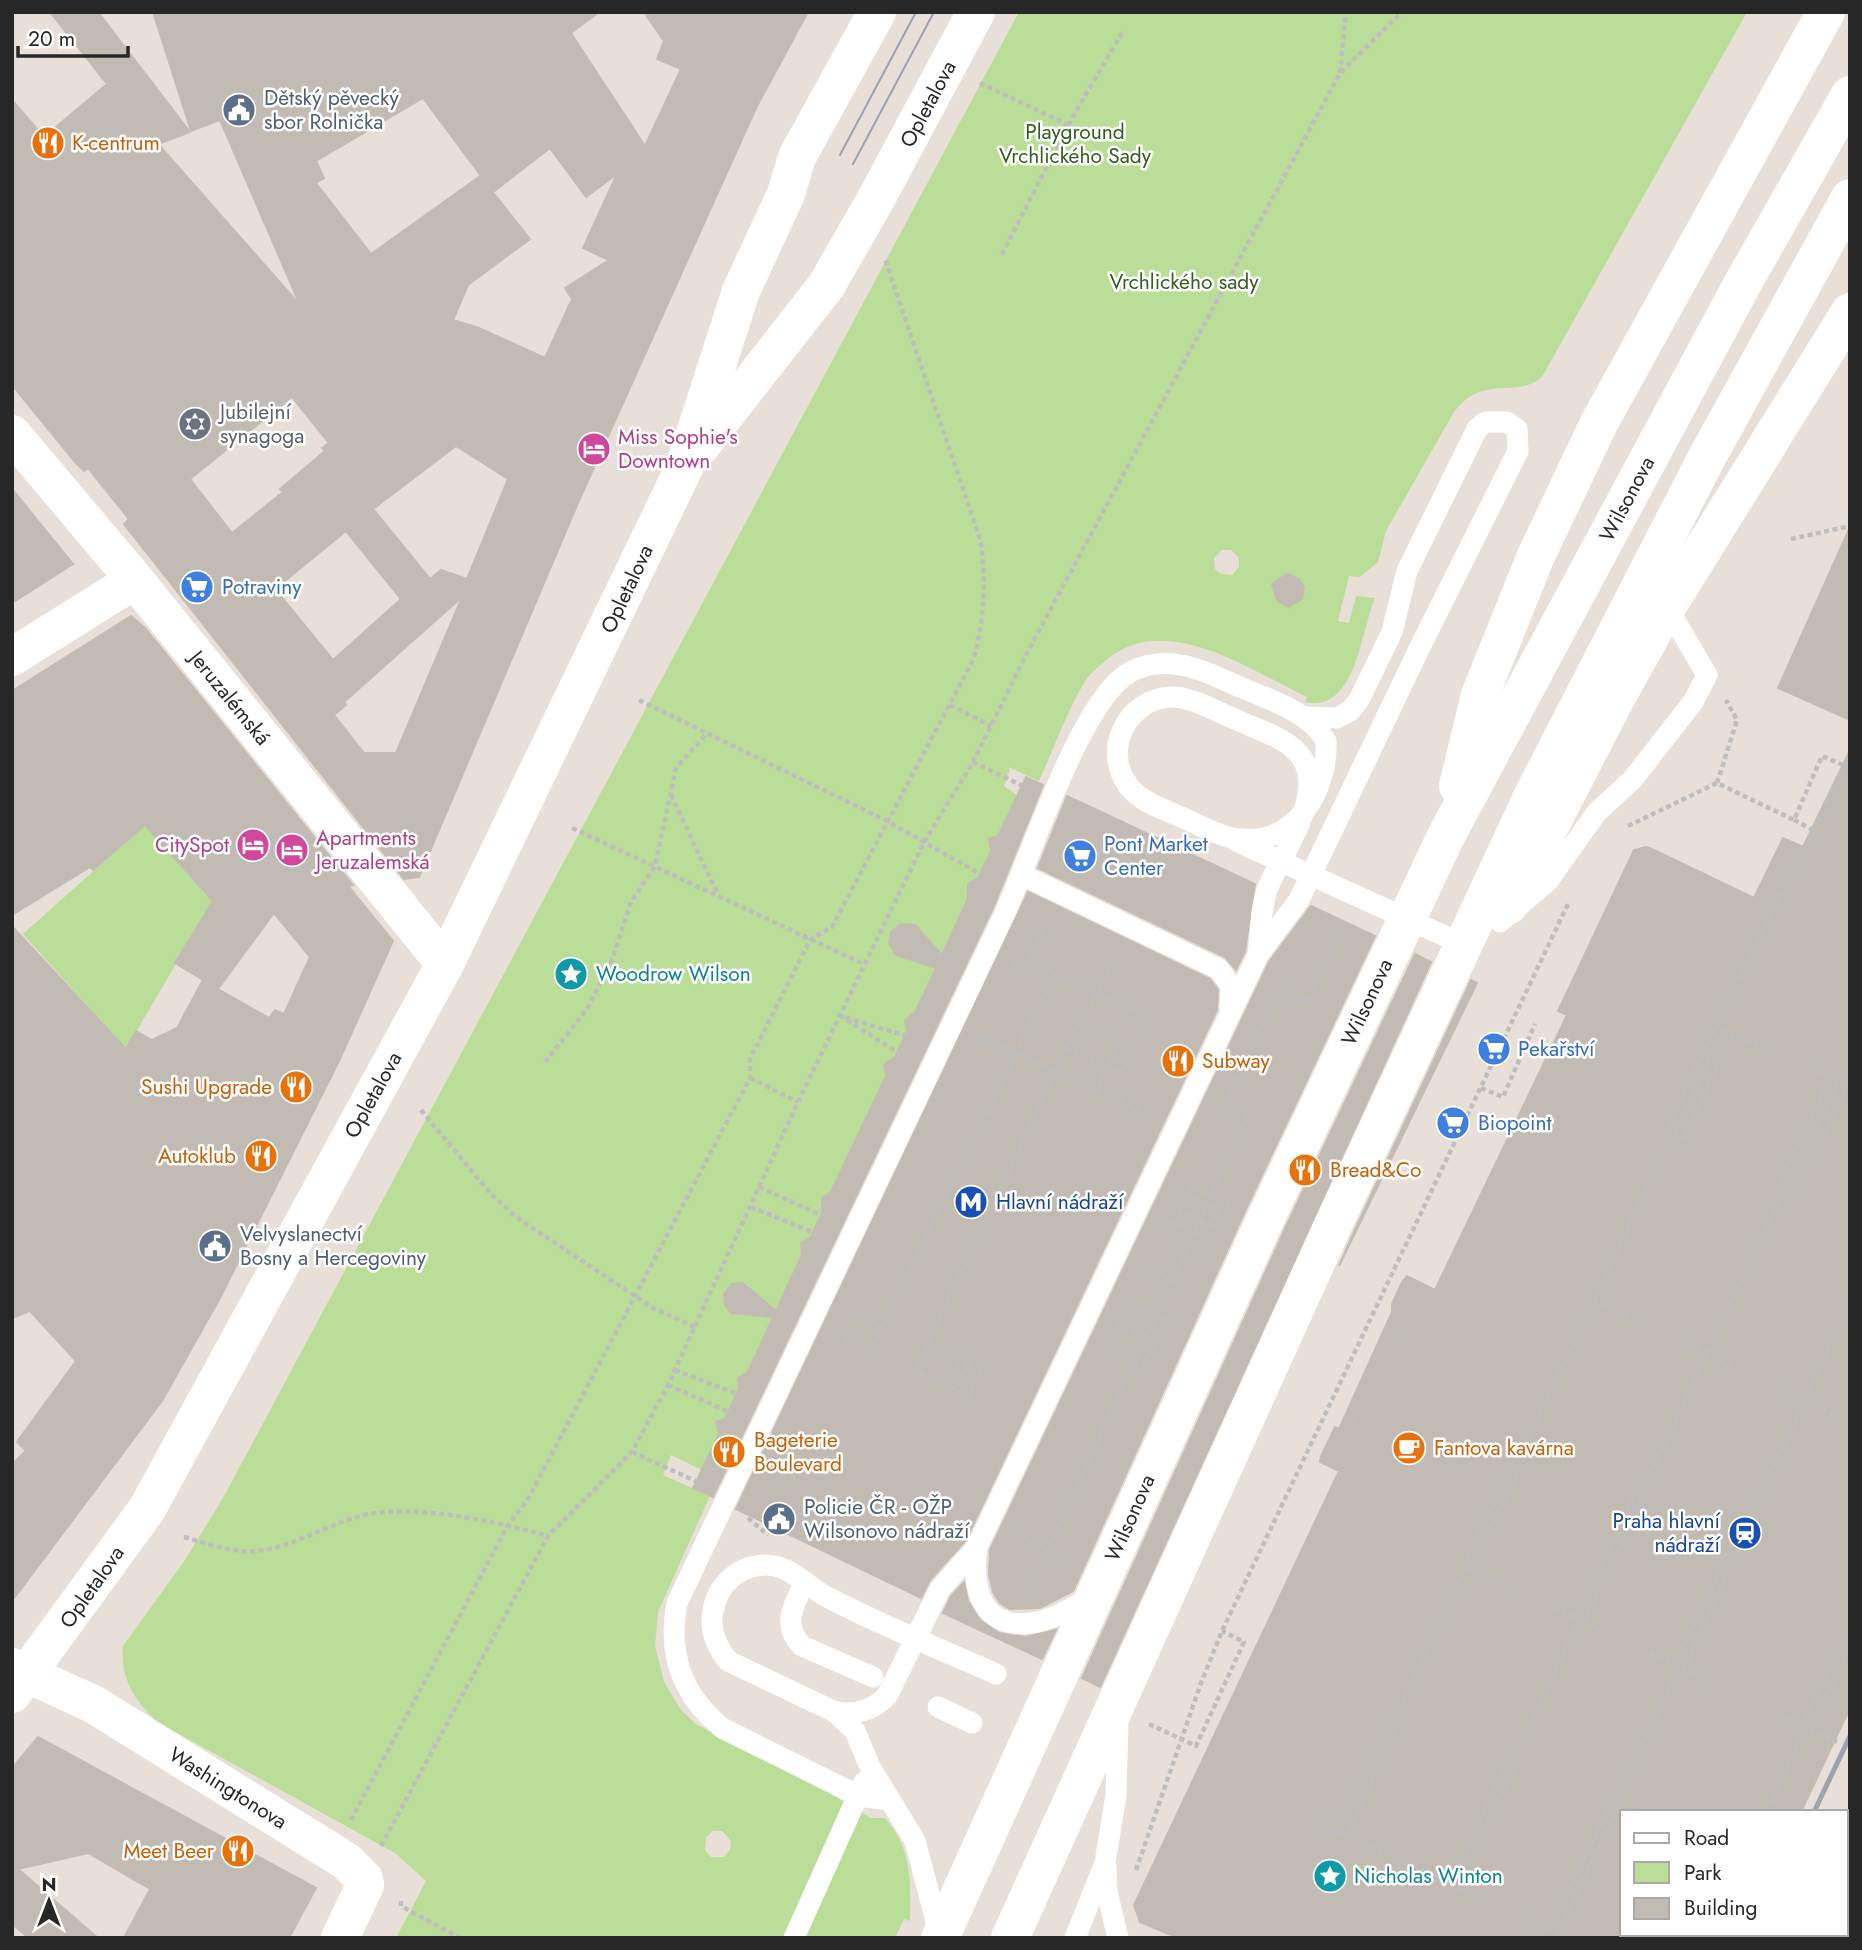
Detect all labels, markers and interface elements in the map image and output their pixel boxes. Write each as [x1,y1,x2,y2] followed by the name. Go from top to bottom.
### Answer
[18,14,128,58] scale bar
[28,24,75,54] text: 20 m
[893,55,963,153] street label: Opletalova
[264,83,399,137] place label: Dětský pěvecký sbor Rolnička
[220,91,258,129] public building icon: Dětský pěvecký sbor Rolnička
[999,117,1152,171] park label: Playground Vrchlického Sady
[29,124,67,162] restaurant icon: K-centrum
[72,128,160,158] place label: K-centrum
[1110,267,1259,297] park label: Vrchlického sady
[217,397,304,451] place label: Jubilejní synagoga
[176,405,214,443] synagogue icon: Jubilejní synagoga
[618,422,738,476] place label: Miss Sophie's Downtown
[575,430,613,468] hotel icon: Miss Sophie's Downtown
[1592,451,1662,547] street label: Wilsonova
[593,540,661,638] street label: Opletalova
[178,568,216,606] supermarket icon: Potraviny
[222,572,302,602] place label: Potraviny
[181,642,277,752] street label: Jeruzalémská
[313,823,430,877] place label: Apartments Jeruzalemská
[234,826,272,864] hotel icon: CitySpot
[1104,829,1208,883] place label: Pont Market Center
[155,830,229,860] place label: CitySpot
[273,831,311,869] hotel icon: Apartments Jeruzalemská
[1061,837,1099,875] supermarket icon: Pont Market Center
[1334,954,1400,1050] street label: Wilsonova
[552,955,590,993] place icon: Woodrow Wilson
[596,959,751,989] place label: Woodrow Wilson
[1475,1030,1513,1068] supermarket icon: Pekařství
[1518,1034,1596,1064] place label: Pekařství
[1159,1042,1197,1080] restaurant icon: Subway
[337,1046,409,1144] street label: Opletalova
[1202,1046,1270,1076] place label: Subway
[277,1068,315,1106] restaurant icon: Sushi Upgrade
[141,1072,272,1102] place label: Sushi Upgrade
[1434,1104,1472,1142] supermarket icon: Biopoint
[1478,1108,1552,1138] place label: Biopoint
[242,1137,280,1175] restaurant icon: Autoklub
[158,1141,236,1171] place label: Autoklub
[1286,1151,1324,1189] restaurant icon: Bread&Co
[1330,1155,1422,1185] place label: Bread&Co
[952,1183,990,1221] metro station icon: Hlavní nádraží
[996,1187,1125,1217] place label: Hlavní nádraží
[240,1219,427,1273] place label: Velvyslanectví Bosny a Hercegoviny
[196,1227,234,1265] public building icon: Velvyslanectví Bosny a Hercegoviny
[754,1425,842,1479] place label: Bageterie Boulevard
[1390,1429,1428,1467] cafe icon: Fantova kavárna
[710,1433,748,1471] restaurant icon: Bageterie Boulevard
[1434,1433,1574,1463] place label: Fantova kavárna
[1097,1470,1163,1566] street label: Wilsonova
[804,1492,971,1546] place label: Policie ČR - OŽP Wilsonovo nádraží
[760,1500,798,1538] public building icon: Policie ČR - OŽP Wilsonovo nádraží
[1613,1506,1722,1560] place label: Praha hlavní nádraží
[1726,1514,1764,1552] station icon: Praha hlavní nádraží
[53,1540,131,1634] street label: Opletalova
[163,1740,293,1836] street label: Washingtonova
[1620,1810,1848,1936] legend
[1684,1823,1729,1853] text: Road
[219,1832,257,1870] restaurant icon: Meet Beer
[123,1836,215,1866] place label: Meet Beer
[1311,1857,1349,1895] place icon: Nicholas Winton
[1684,1858,1722,1888] text: Park
[1354,1861,1503,1891] place label: Nicholas Winton
[14,1866,84,1936] north arrow
[41,1871,57,1898] text: N
[1684,1893,1757,1923] text: Building

